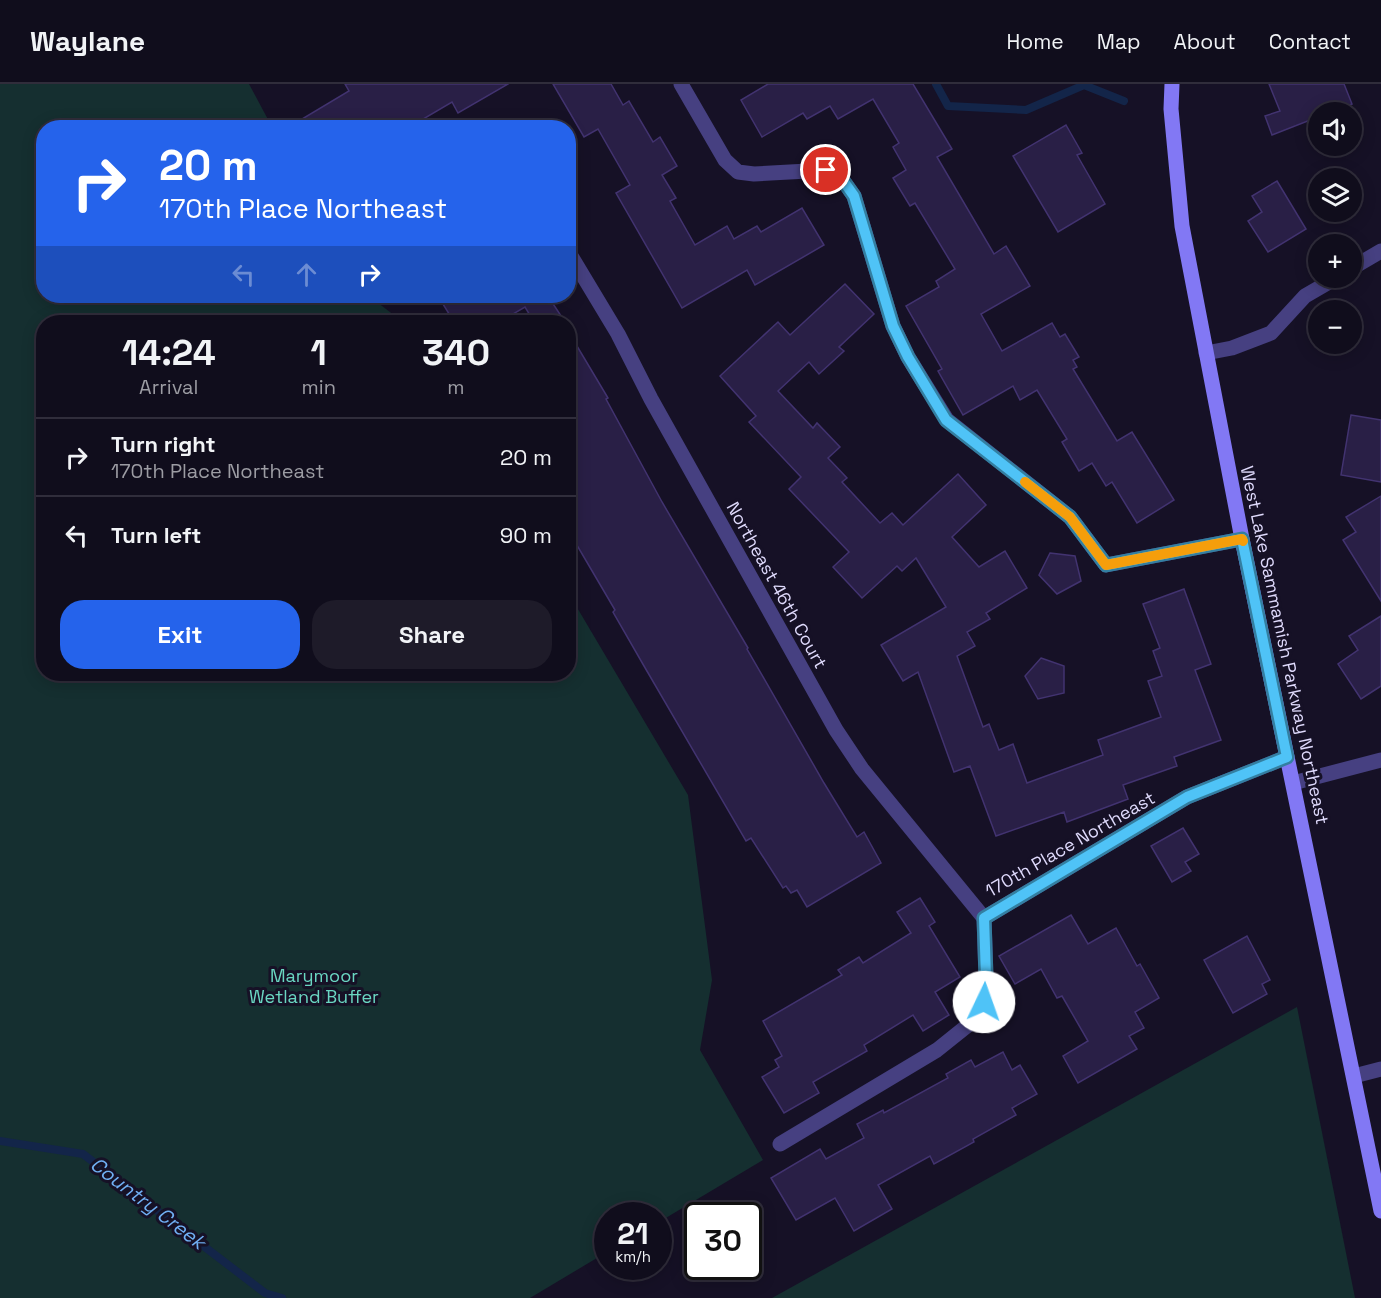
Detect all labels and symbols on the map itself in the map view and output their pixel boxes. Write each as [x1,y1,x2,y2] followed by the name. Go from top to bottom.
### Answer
[800,144,851,195] pin
[1236,464,1334,826] street label: West Lake Sammamish Parkway Northeast
[722,498,832,672] street label: Northeast 46th Court
[981,786,1159,902] street label: 170th Place Northeast
[249,964,379,1008] park label: Marymoor Wetland Buffer
[952,970,1016,1034] position arrow
[85,1151,213,1256] water label: Country Creek
[684,1202,762,1280] speed limit sign: 30

